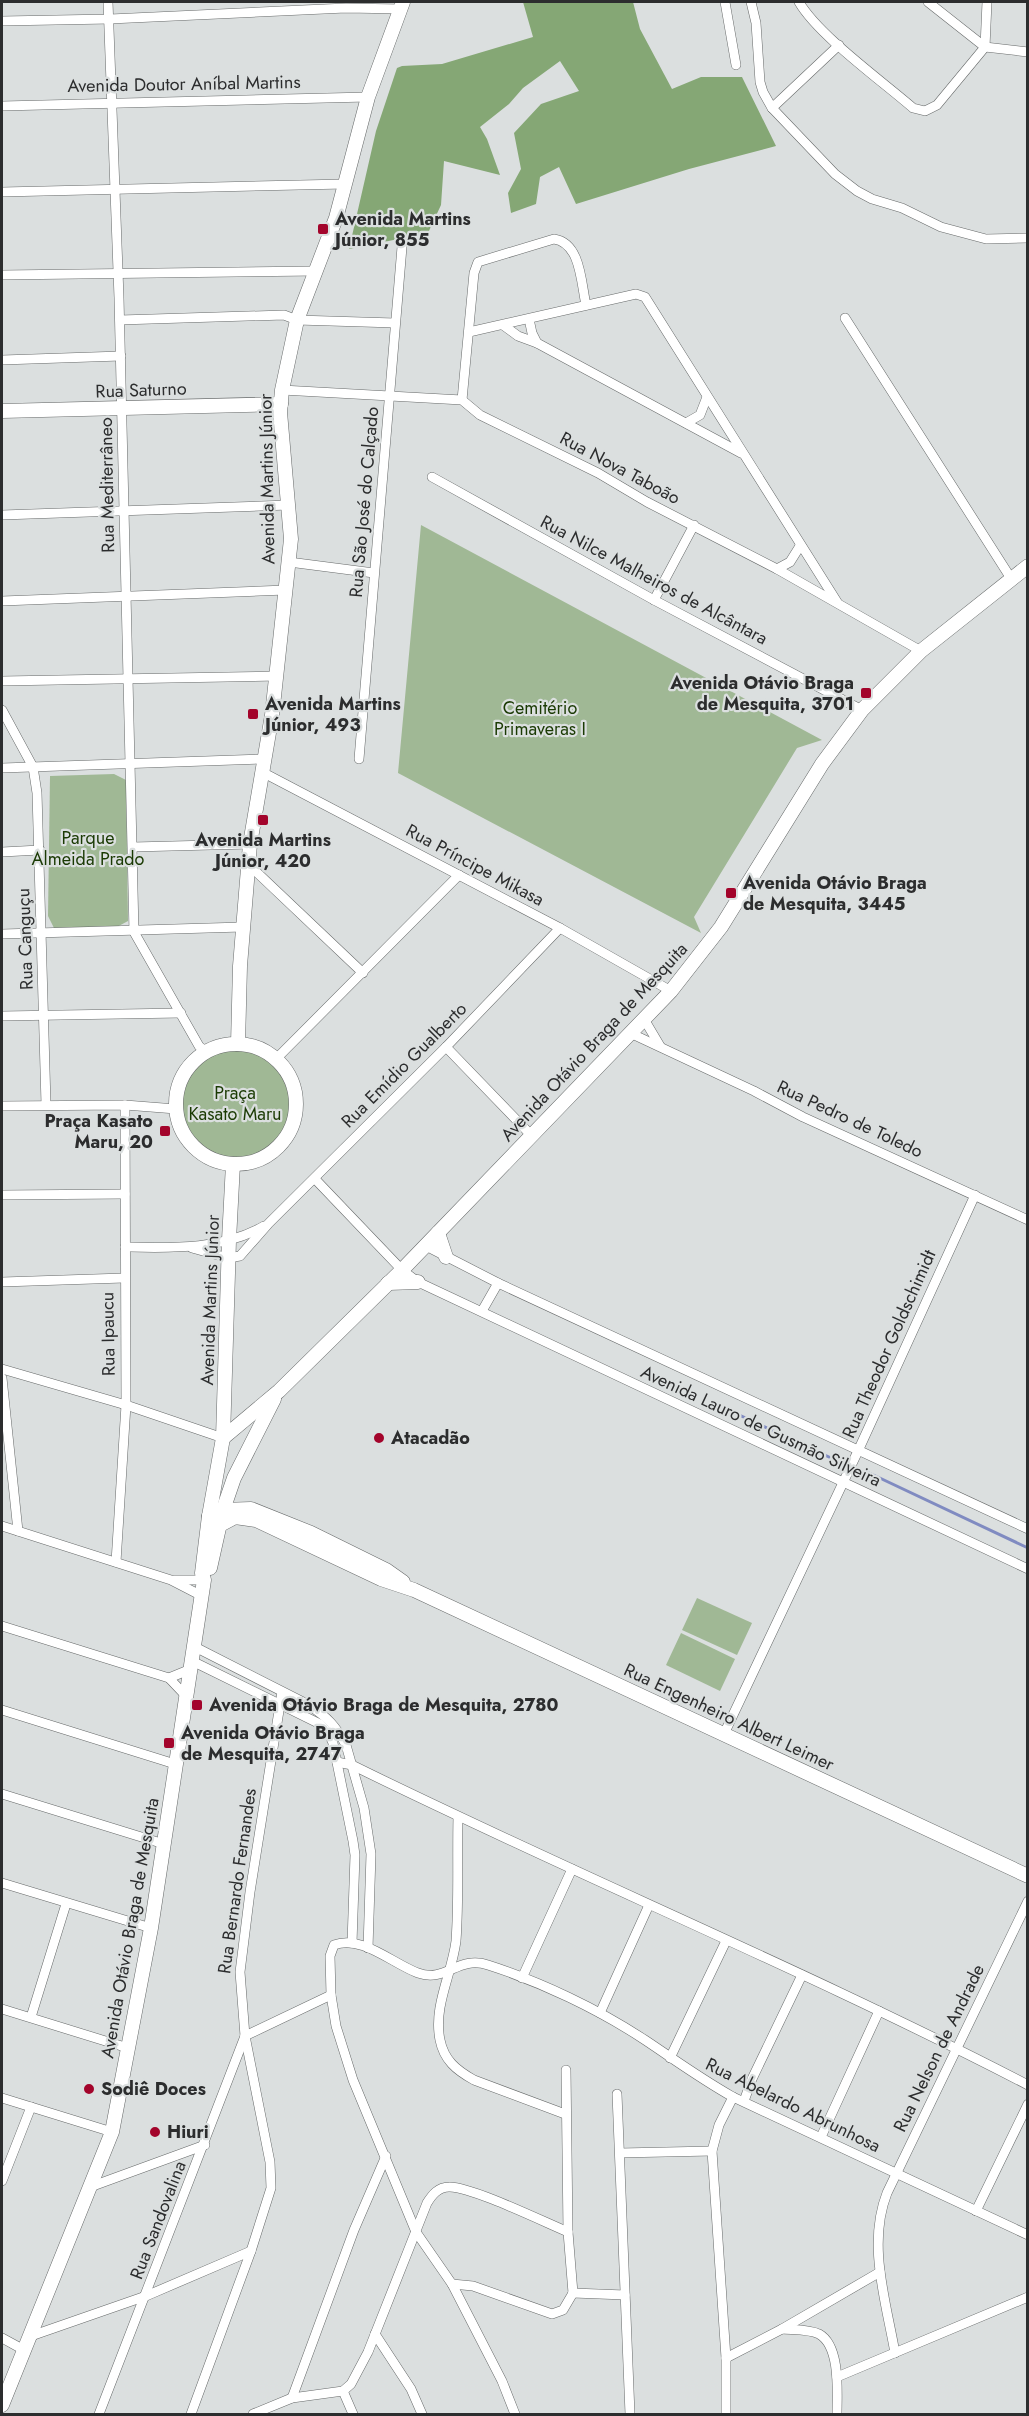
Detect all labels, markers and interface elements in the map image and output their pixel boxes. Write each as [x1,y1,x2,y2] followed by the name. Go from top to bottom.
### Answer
[67,69,301,99] street label: Avenida Doutor Aníbal Martins
[332,206,471,253] place label: Avenida Martins Júnior, 855
[316,222,330,236] marker: Avenida Martins Júnior, 855
[95,375,187,405] street label: Rua Saturno
[252,393,281,565] street label: Avenida Martins Júnior
[343,405,385,598] street label: Rua São José do Calçado
[93,417,121,553] street label: Rua Mediterrâneo
[555,425,685,511] street label: Rua Nova Taboão
[536,509,772,651] street label: Rua Nilce Malheiros de Alcântara
[669,670,854,717] place label: Avenida Otávio Braga de Mesquita, 3701
[859,686,873,700] marker: Avenida Otávio Braga de Mesquita, 3701
[262,691,401,738] place label: Avenida Martins Júnior, 493
[494,695,586,742] park label: Cemitério Primaveras I
[246,707,260,721] marker: Avenida Martins Júnior, 493
[256,813,270,827] marker: Avenida Martins Júnior, 420
[401,818,549,912] street label: Rua Príncipe Mikasa
[32,825,145,872] park label: Parque Almeida Prado
[194,827,331,874] place label: Avenida Martins Júnior, 420
[742,870,927,917] place label: Avenida Otávio Braga de Mesquita, 3445
[724,886,738,900] marker: Avenida Otávio Braga de Mesquita, 3445
[10,888,40,990] street label: Rua Canguçu
[494,937,694,1147] street label: Avenida Otávio Braga de Mesquita
[335,996,473,1134] street label: Rua Emídio Gualberto
[773,1074,927,1164] street label: Rua Pedro de Toledo
[188,1080,282,1127] park label: Praça Kasato Maru
[45,1108,153,1155] place label: Praça Kasato Maru, 20
[158,1124,172,1138] marker: Praça Kasato Maru, 20
[194,1213,226,1386] street label: Avenida Martins Júnior
[836,1245,943,1442] street label: Rua Theodor Goldschimidt
[94,1292,122,1376] street label: Rua Ipaucu
[637,1359,885,1493] street label: Avenida Lauro de Gusmão Silveira
[390,1425,470,1451] place label: Atacadão
[372,1431,386,1445] marker: Atacadão
[620,1657,839,1778] street label: Rua Engenheiro Albert Leimer
[208,1692,559,1718] place label: Avenida Otávio Braga de Mesquita, 2780
[190,1698,204,1712] marker: Avenida Otávio Braga de Mesquita, 2780
[180,1720,365,1767] place label: Avenida Otávio Braga de Mesquita, 2747
[162,1736,176,1750] marker: Avenida Otávio Braga de Mesquita, 2747
[211,1787,263,1975] street label: Rua Bernardo Fernandes
[94,1796,166,2060] street label: Avenida Otávio Braga de Mesquita
[887,1960,991,2136] street label: Rua Nelson de Andrade
[701,2051,885,2159] street label: Rua Abelardo Abrunhosa
[101,2076,206,2102] place label: Sodiê Doces
[82,2082,96,2096] marker: Sodiê Doces
[167,2119,209,2145] place label: Hiuri
[148,2125,162,2139] marker: Hiuri
[123,2157,193,2283] street label: Rua Sandovalina

